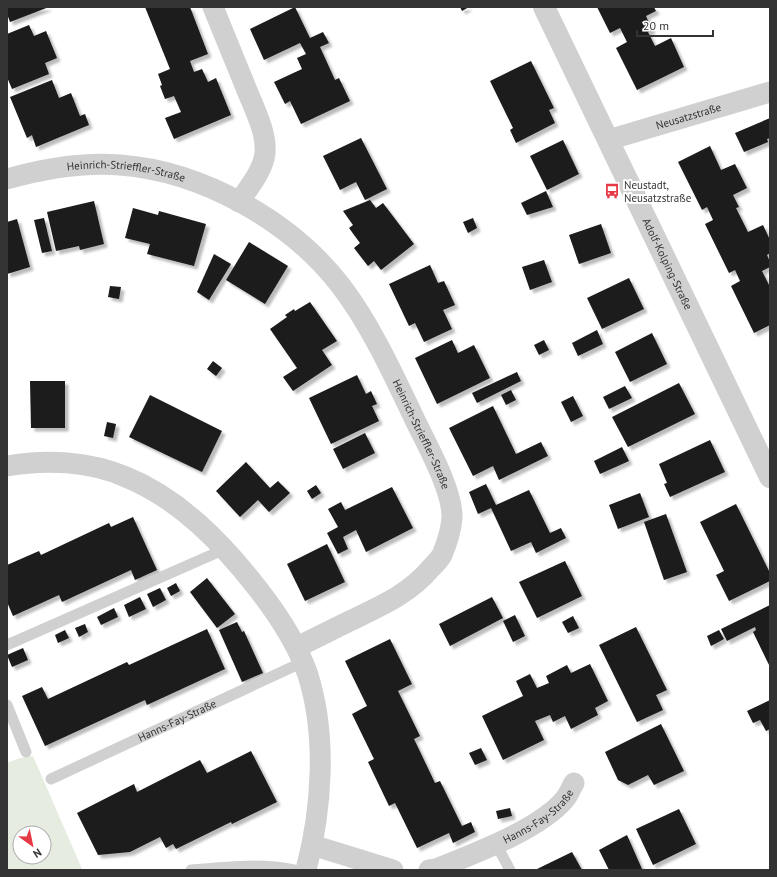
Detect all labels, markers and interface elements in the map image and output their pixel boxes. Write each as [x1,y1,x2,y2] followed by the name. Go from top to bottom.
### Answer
[637,12,713,38] scale bar
[643,18,669,33] text: 20 m
[654,100,723,132] street label: Neusatzstraße
[66,157,187,185] street label: Heinrich-Strieffler-Straße
[624,178,692,205] place label: Neustadt, Neusatzstraße
[603,182,621,200] bus stop icon: Neustadt, Neusatzstraße
[640,216,696,312] street label: Adolf-Kolping-Straße
[390,377,453,491] street label: Heinrich-Strieffler-Straße
[136,696,219,745] street label: Hanns-Fay-Straße
[501,787,577,847] street label: Hanns-Fay-Straße
[12,825,52,865] north arrow
[31,846,44,861] text: N

